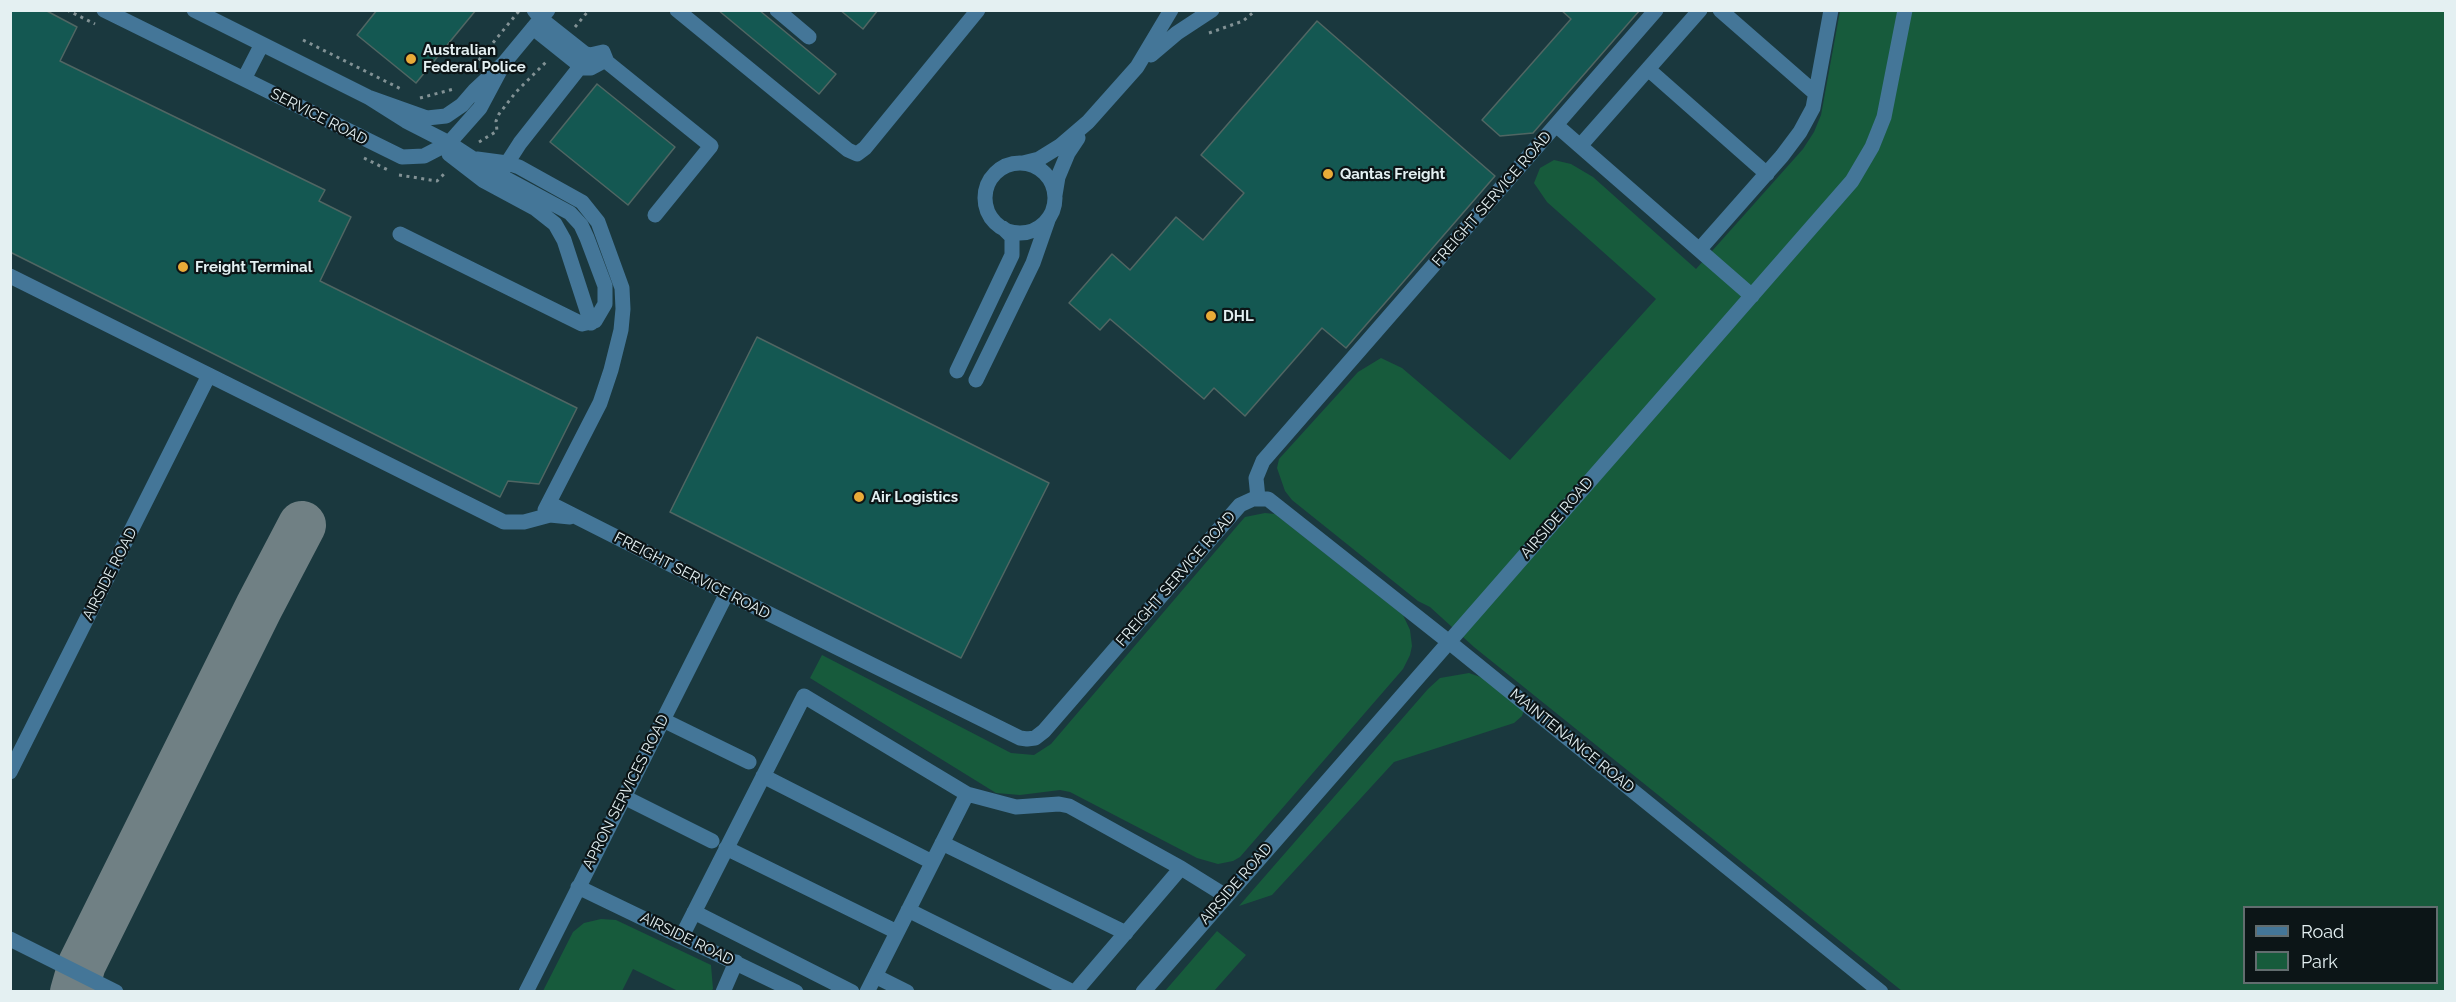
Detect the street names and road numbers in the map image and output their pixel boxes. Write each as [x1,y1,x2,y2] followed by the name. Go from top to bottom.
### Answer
[267,85,371,149] street label: SERVICE ROAD
[1429,128,1555,270] street label: FREIGHT SERVICE ROAD
[1517,474,1597,562] street label: AIRSIDE ROAD
[1113,508,1239,650] street label: FREIGHT SERVICE ROAD
[79,525,141,623] street label: AIRSIDE ROAD
[611,529,773,623] street label: FREIGHT SERVICE ROAD
[1506,685,1638,797] street label: MAINTENANCE ROAD
[579,712,673,872] street label: APRON SERVICES ROAD
[1196,840,1276,928] street label: AIRSIDE ROAD
[637,909,737,969] street label: AIRSIDE ROAD

